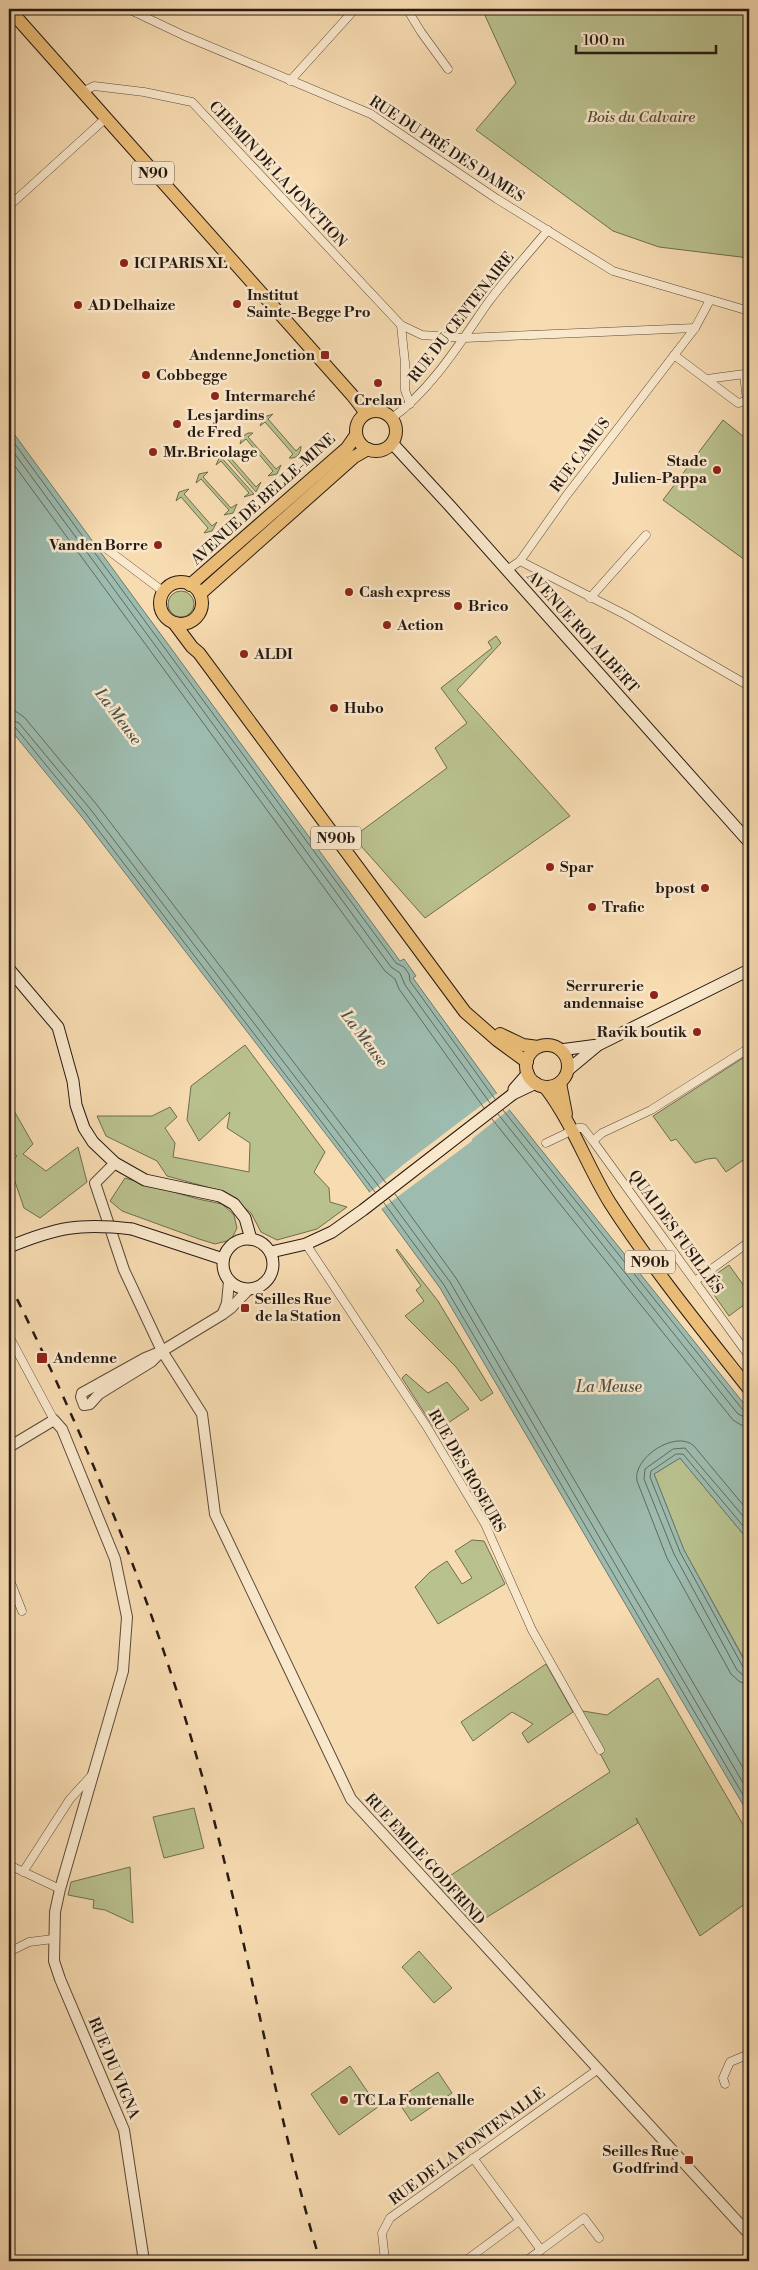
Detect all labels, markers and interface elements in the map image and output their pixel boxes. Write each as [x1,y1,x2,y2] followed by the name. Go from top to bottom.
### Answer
[576,22,716,54] scale bar
[583,31,625,50] text: 100 m
[365,91,529,207] street label: RUE DU PRÉ DES DAMES
[205,97,351,252] street label: CHEMIN DE LA JONCTION
[586,108,695,127] park label: Bois du Calvaire
[132,162,174,184] road number: N90
[404,248,518,386] street label: RUE DU CENTENAIRE
[134,254,227,273] place label: ICI PARIS XL
[118,257,130,269] marker: ICI PARIS XL
[247,286,371,322] place label: Institut Sainte-Begge Pro
[87,296,175,315] place label: AD Delhaize
[231,298,243,310] marker: Institut Sainte-Begge Pro
[72,299,84,311] marker: AD Delhaize
[188,346,316,365] place label: Andenne Jonction
[319,349,331,361] marker: Andenne Jonction
[156,366,227,385] place label: Cobbegge
[140,369,152,381] marker: Cobbegge
[372,377,384,389] marker: Crelan
[225,387,315,406] place label: Intermarché
[209,390,221,402] marker: Intermarché
[354,391,403,410] place label: Crelan
[187,406,264,442] place label: Les jardins de Fred
[546,414,615,496] street label: RUE CAMUS
[171,418,183,430] marker: Les jardins de Fred
[186,429,340,570] street label: AVENUE DE BELLE-MINE
[163,443,257,462] place label: Mr.Bricolage
[147,446,159,458] marker: Mr.Bricolage
[612,452,708,488] place label: Stade Julien-Pappa
[711,464,723,476] marker: Stade Julien-Pappa
[48,536,148,555] place label: Vanden Borre
[152,539,164,551] marker: Vanden Borre
[522,566,643,698] street label: AVENUE ROI ALBERT
[359,583,451,602] place label: Cash express
[343,586,355,598] marker: Cash express
[468,597,509,616] place label: Brico
[452,600,464,612] marker: Brico
[396,616,444,635] place label: Action
[381,619,393,631] marker: Action
[253,645,293,664] place label: ALDI
[238,648,250,660] marker: ALDI
[90,683,146,749] water label: La Meuse
[344,699,384,718] place label: Hubo
[328,702,340,714] marker: Hubo
[311,826,361,850] road number: N90b
[560,858,594,877] place label: Spar
[544,861,556,873] marker: Spar
[655,879,696,898] place label: bpost
[699,882,711,894] marker: bpost
[602,898,645,917] place label: Trafic
[586,901,598,913] marker: Trafic
[563,977,644,1013] place label: Serrurerie andennaise
[648,989,660,1001] marker: Serrurerie andennaise
[336,1005,392,1071] water label: La Meuse
[597,1023,688,1042] place label: Ravik boutik
[691,1026,703,1038] marker: Ravik boutik
[624,1166,728,1298] street label: QUAI DES FUSILLÉS
[625,1250,675,1274] road number: N90b
[255,1290,342,1326] place label: Seilles Rue de la Station
[239,1302,251,1314] marker: Seilles Rue de la Station
[52,1349,117,1368] place label: Andenne
[35,1351,49,1365] marker: Andenne
[575,1377,642,1397] water label: La Meuse
[424,1406,510,1536] street label: RUE DES ROSEURS
[361,1790,489,1929] street label: RUE EMILE GODFRIND
[84,2014,144,2123] street label: RUE DU VIGNA
[385,2083,549,2210] street label: RUE DE LA FONTENALLE
[354,2091,475,2110] place label: TC La Fontenalle
[338,2094,350,2106] marker: TC La Fontenalle
[603,2142,680,2178] place label: Seilles Rue Godfrind
[683,2154,695,2166] marker: Seilles Rue Godfrind

